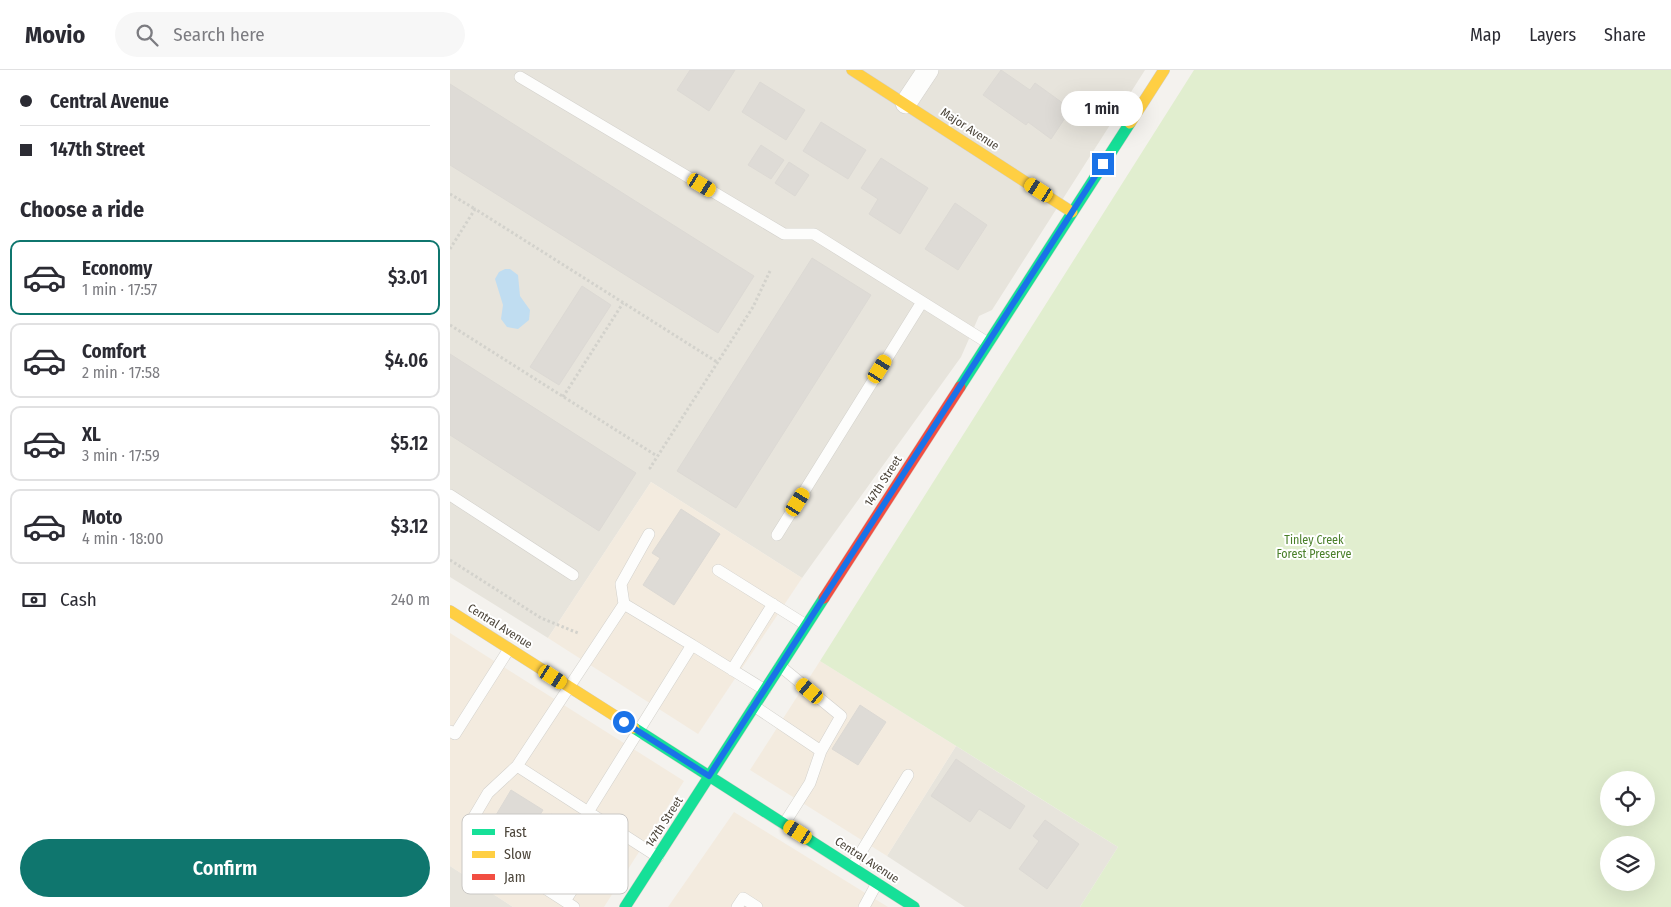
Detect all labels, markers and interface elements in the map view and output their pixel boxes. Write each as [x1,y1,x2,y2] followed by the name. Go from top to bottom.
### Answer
[115,12,465,57] search box
[25,21,85,49] text: Movio
[133,21,161,49] icon: search
[173,23,265,46] text: Search here
[1470,24,1501,46] text: Map
[1529,24,1576,46] text: Layers
[1604,24,1646,46] text: Share
[50,90,169,113] text: Central Avenue
[1062,92,1144,126] callout: 1 min
[1085,99,1119,118] text: 1 min
[938,105,1002,153] street label: Major Avenue
[50,138,145,161] text: 147th Street
[1092,153,1114,175] route end
[685,171,718,199] car
[1022,176,1055,204] car
[20,196,144,223] text: Choose a ride
[22,255,67,300] icon: car
[82,257,152,280] text: Economy
[388,266,428,289] text: $3.01
[82,280,157,299] text: 1 min · 17:57
[22,338,67,383] icon: car
[82,340,146,363] text: Comfort
[385,349,428,372] text: $4.06
[865,352,894,386] car
[82,363,160,382] text: 2 min · 17:58
[22,421,67,466] icon: car
[82,423,101,446] text: XL
[390,432,428,455] text: $5.12
[82,446,160,465] text: 3 min · 17:59
[861,453,905,509] street label: 147th Street
[783,485,812,519] car
[22,504,67,549] icon: car
[82,506,122,529] text: Moto
[391,515,428,538] text: $3.12
[82,529,164,548] text: 4 min · 18:00
[1276,533,1352,561] park label: Tinley Creek Forest Preserve
[20,586,48,614] icon: cash
[60,588,97,611] text: Cash
[391,590,430,609] text: 240 m
[465,601,535,651] street label: Central Avenue
[536,663,569,691] car
[793,676,826,706] car
[613,711,635,733] route start
[1600,771,1655,891] map controls
[1600,771,1655,826] button: locate
[642,794,686,850] street label: 147th Street
[462,814,628,894] legend
[781,818,814,846] car
[504,824,527,841] text: Fast
[832,834,902,886] street label: Central Avenue
[1600,836,1655,891] button: layers
[20,839,430,897] button: Confirm
[504,846,531,863] text: Slow
[504,869,525,886] text: Jam

